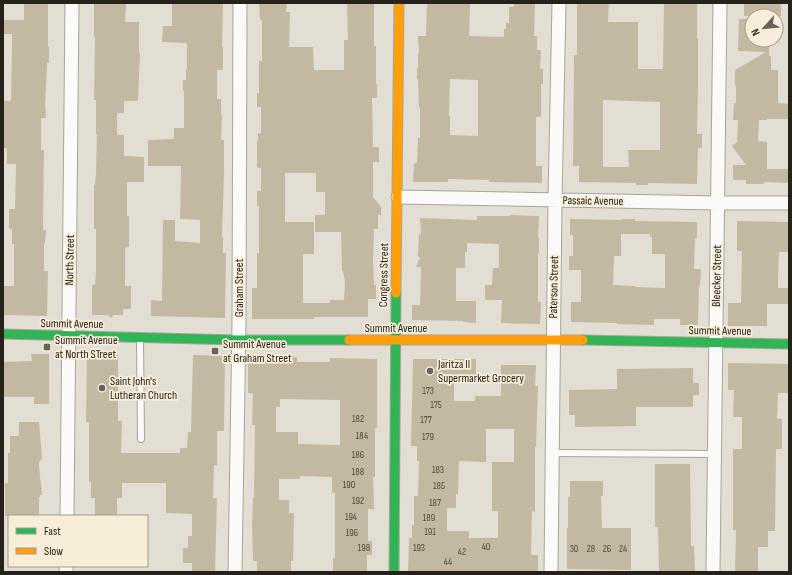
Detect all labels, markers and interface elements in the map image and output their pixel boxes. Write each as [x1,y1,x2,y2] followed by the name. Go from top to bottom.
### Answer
[744,8,784,48] north arrow
[748,27,763,38] text: N
[562,193,624,209] street label: Passaic Avenue
[62,234,78,285] street label: North Street
[376,242,392,307] street label: Congress Street
[709,245,725,307] street label: Bleecker Street
[546,255,562,319] street label: Paterson Street
[232,258,247,317] street label: Graham Street
[41,316,104,332] street label: Summit Avenue
[365,321,428,336] street label: Summit Avenue
[689,323,752,339] street label: Summit Avenue
[55,333,118,362] place label: Summit Avenue at North STreet
[223,337,292,366] place label: Summit Avenue at Graham Street
[42,342,52,352] marker: Summit Avenue at North STreet
[210,346,220,356] marker: Summit Avenue at Graham Street
[437,357,524,386] place label: Jaritza II Supermarket Grocery
[425,366,435,376] marker: Jaritza II Supermarket Grocery
[110,374,177,403] place label: Saint John's Lutheran Church
[97,383,107,393] marker: Saint John's Lutheran Church
[422,385,434,397] house number: 173
[430,399,442,411] house number: 175
[352,413,364,425] house number: 182
[420,414,432,426] house number: 177
[356,430,368,442] house number: 184
[422,431,434,443] house number: 179
[352,449,364,461] house number: 186
[432,464,444,476] house number: 183
[352,466,364,478] house number: 188
[343,479,355,491] house number: 190
[433,480,445,492] house number: 185
[352,495,364,507] house number: 192
[429,497,441,509] house number: 187
[345,511,357,523] house number: 194
[423,512,435,524] house number: 189
[8,515,148,567] legend
[44,524,61,539] text: Fast
[424,526,436,538] house number: 191
[346,527,358,539] house number: 196
[482,541,490,553] house number: 40
[358,542,370,554] house number: 198
[413,542,425,554] house number: 193
[570,543,578,555] house number: 30
[587,543,595,555] house number: 28
[603,543,611,555] house number: 26
[619,543,627,555] house number: 24
[44,544,63,559] text: Slow
[458,546,466,558] house number: 42
[444,556,452,568] house number: 44

